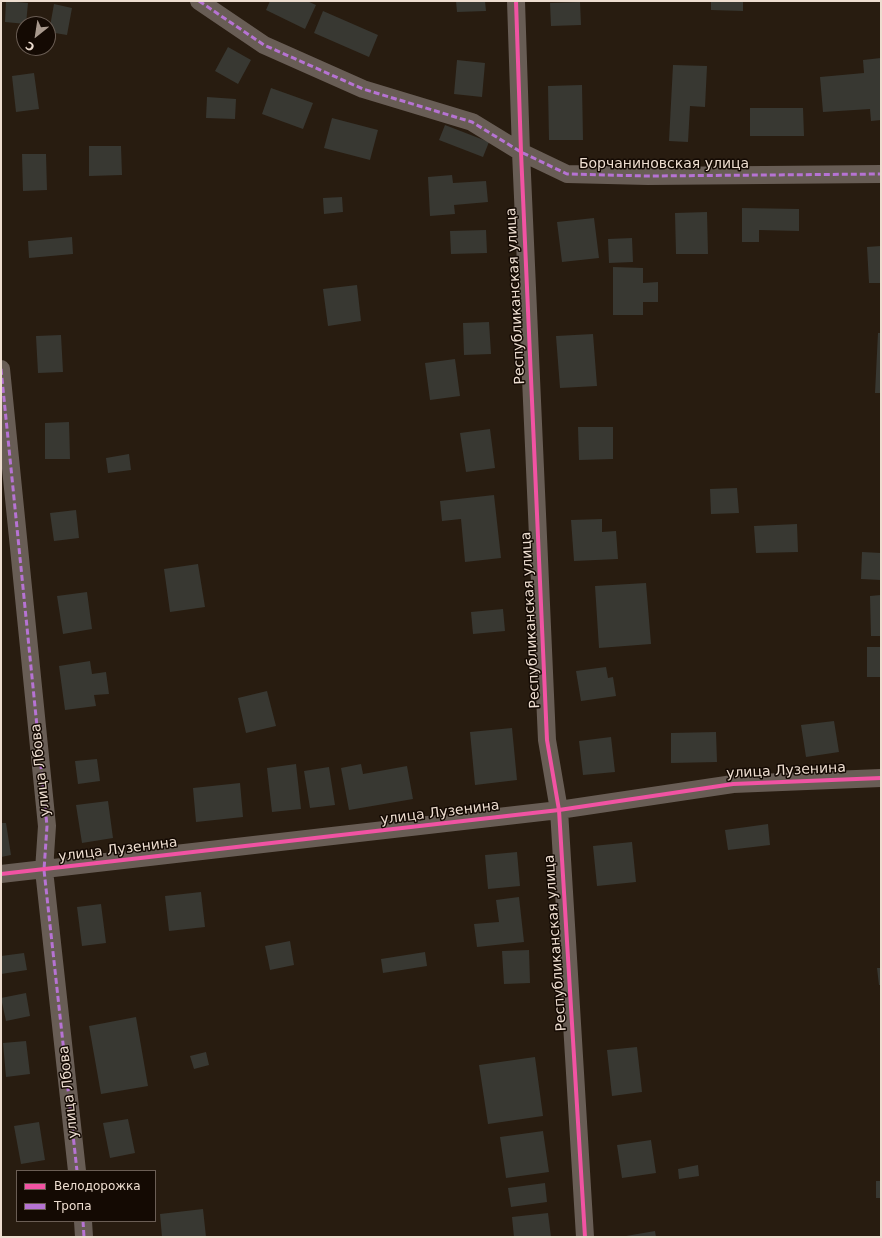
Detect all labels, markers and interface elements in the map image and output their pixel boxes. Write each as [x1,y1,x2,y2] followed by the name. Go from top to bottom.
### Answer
[16,16,56,56] north arrow
[24,38,37,54] text: С
[579,156,749,172] street label: Борчаниновская улица
[503,207,529,385] street label: Республиканская улица
[518,531,544,709] street label: Республиканская улица
[28,723,54,817] street label: улица Лбова
[726,759,846,783] street label: улица Лузенина
[380,797,500,829] street label: улица Лузенина
[58,834,178,866] street label: улица Лузенина
[541,854,571,1032] street label: Республиканская улица
[56,1045,82,1139] street label: улица Лбова
[16,1170,156,1222] legend
[54,1179,141,1193] text: Велодорожка
[54,1199,92,1213] text: Тропа

